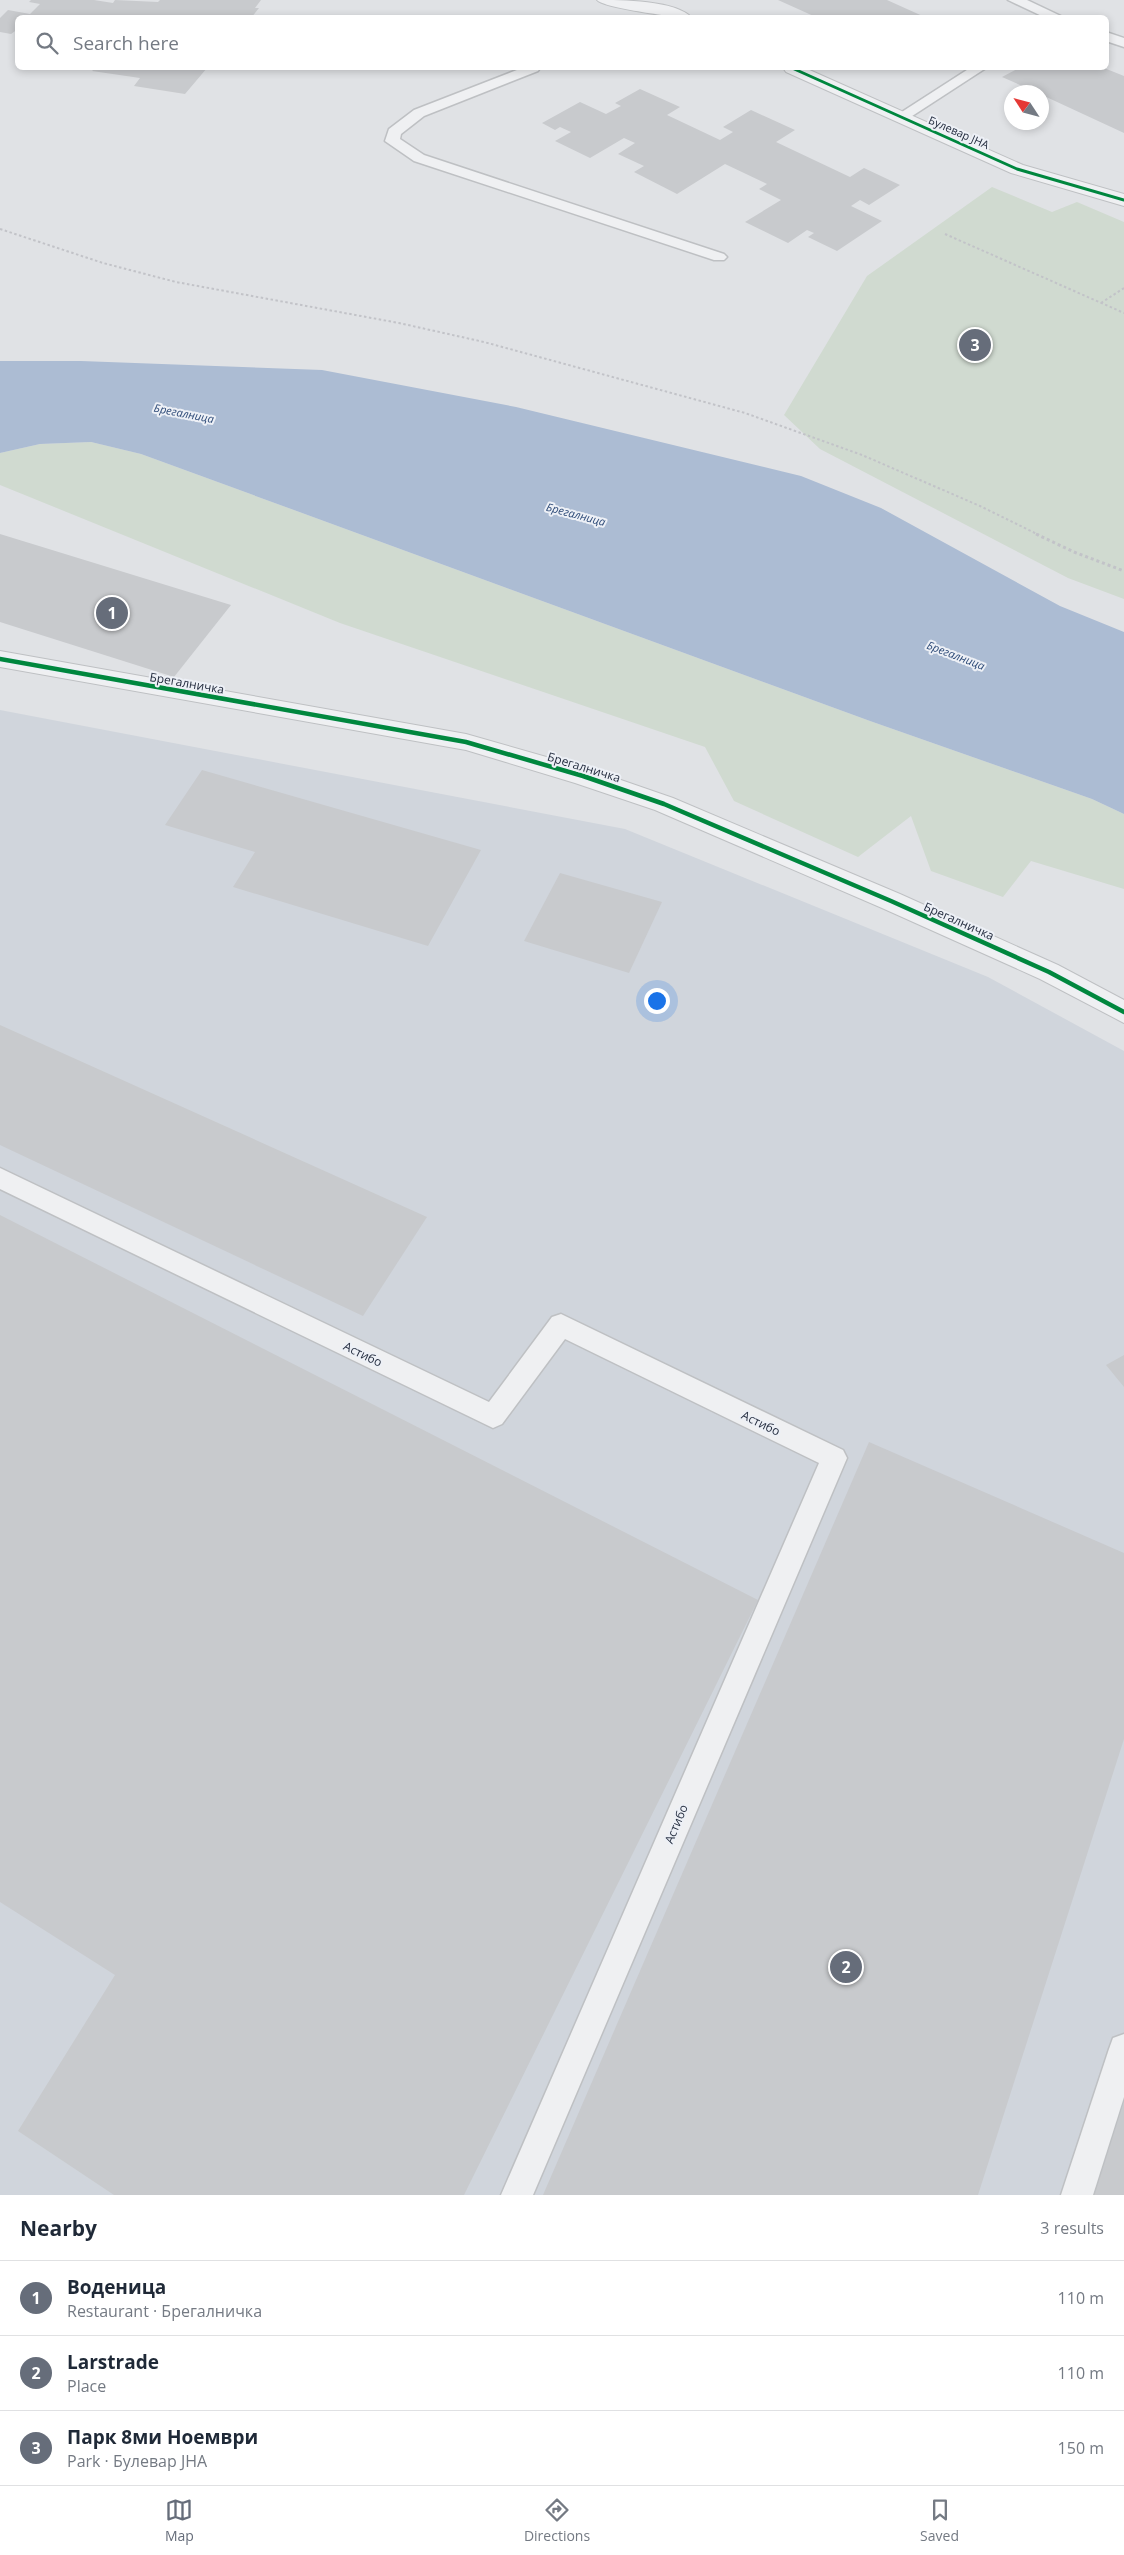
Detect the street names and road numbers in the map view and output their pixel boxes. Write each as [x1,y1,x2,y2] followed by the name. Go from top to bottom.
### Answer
[926,112,992,152] street label: Булевар ЈНА
[148,668,226,698] street label: Брегалничка
[545,748,623,786] street label: Брегалничка
[921,898,997,944] street label: Брегалничка
[341,1337,385,1371] street label: Астибо
[739,1406,783,1440] street label: Астибо
[660,1802,692,1846] street label: Астибо

